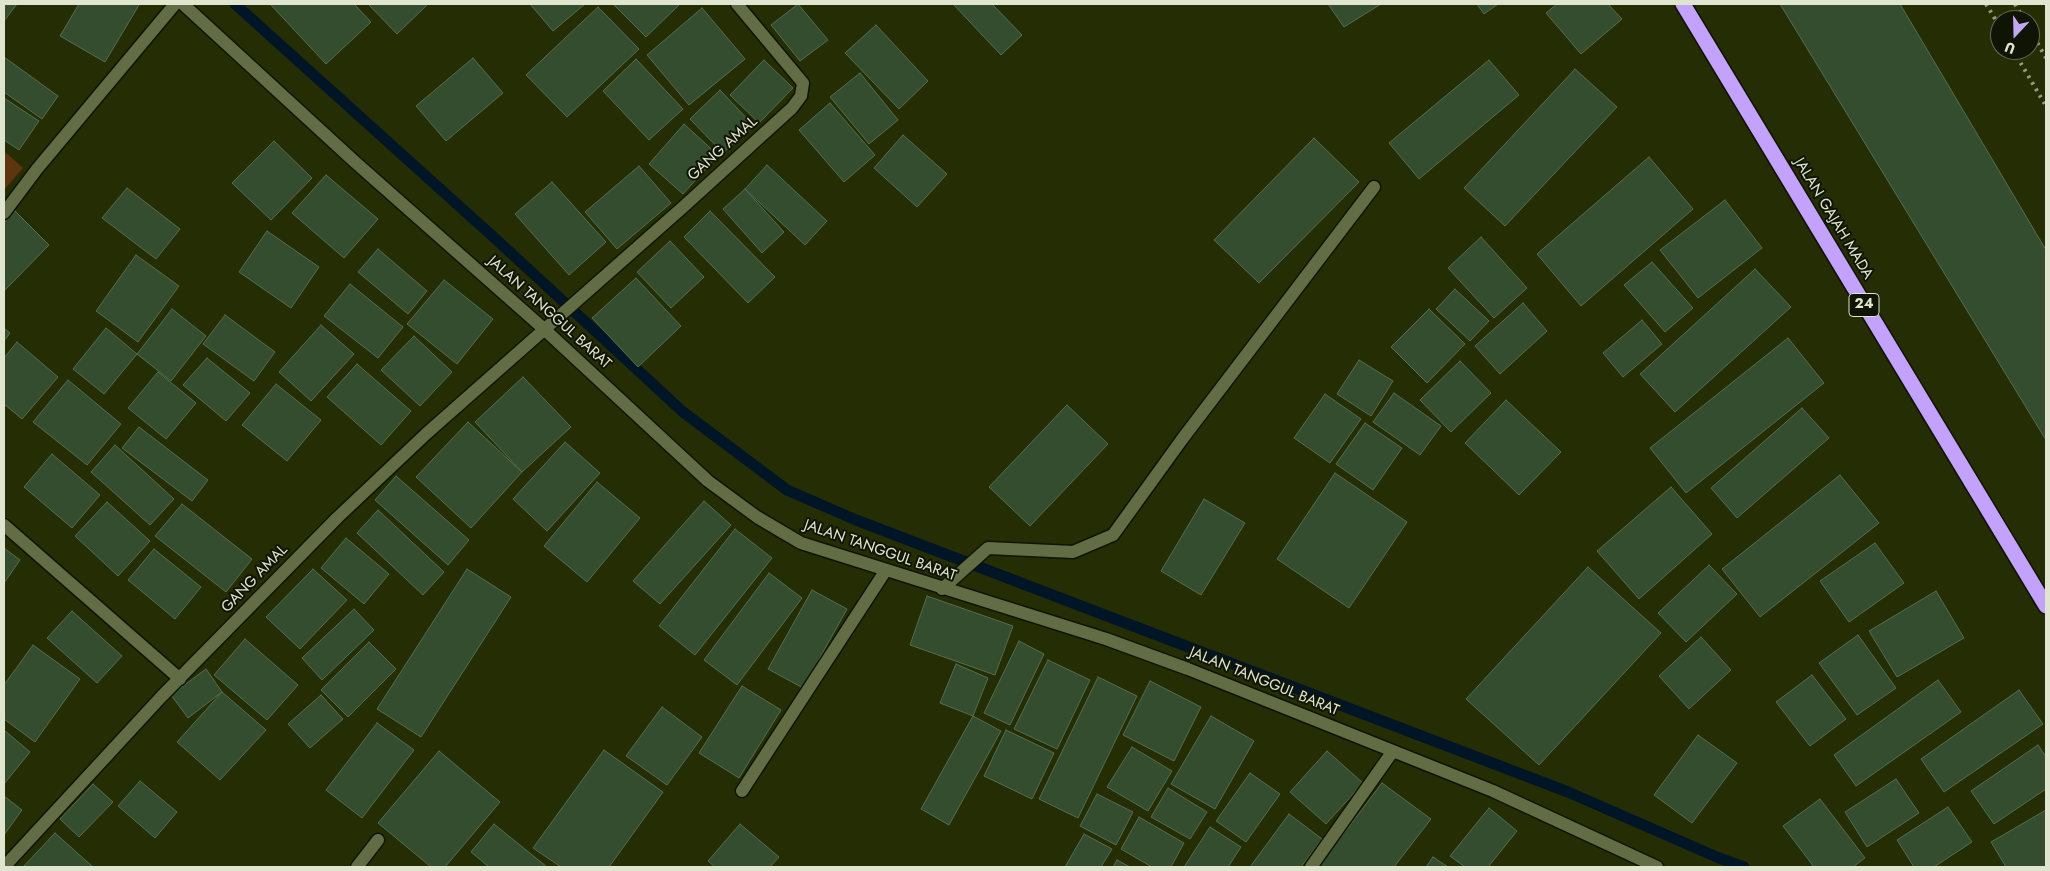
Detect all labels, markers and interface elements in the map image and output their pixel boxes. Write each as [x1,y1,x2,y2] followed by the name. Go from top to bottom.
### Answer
[1990,10,2040,60] north arrow
[2002,37,2018,59] text: U
[684,113,762,185] street label: GANG AMAL
[1790,155,1876,283] street label: JALAN GAJAH MADA
[484,253,614,373] street label: JALAN TANGGUL BARAT
[1849,294,1879,316] road number: 24
[801,516,959,586] street label: JALAN TANGGUL BARAT
[218,541,292,617] street label: GANG AMAL
[1187,644,1341,720] street label: JALAN TANGGUL BARAT

